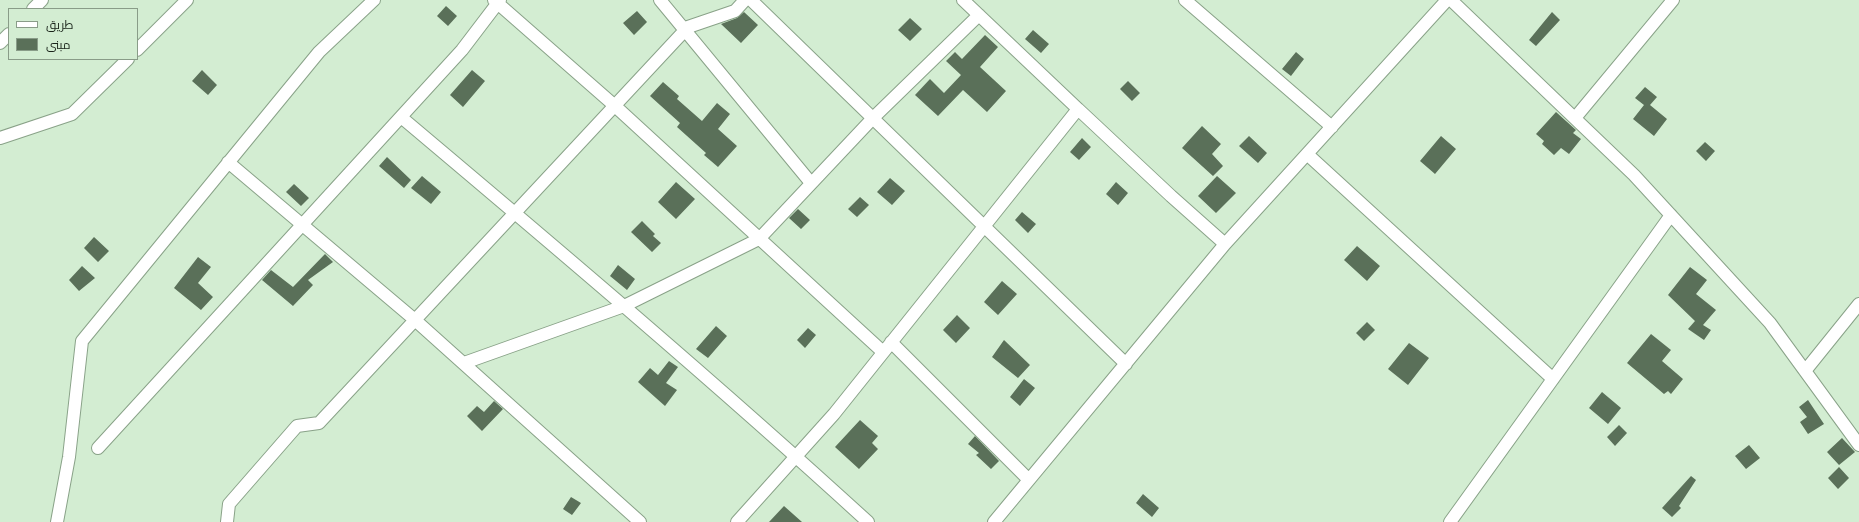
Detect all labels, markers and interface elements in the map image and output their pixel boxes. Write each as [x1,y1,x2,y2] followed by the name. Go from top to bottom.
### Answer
[8,8,138,60] legend
[46,15,73,34] text: طريق
[46,35,71,54] text: مبنى

